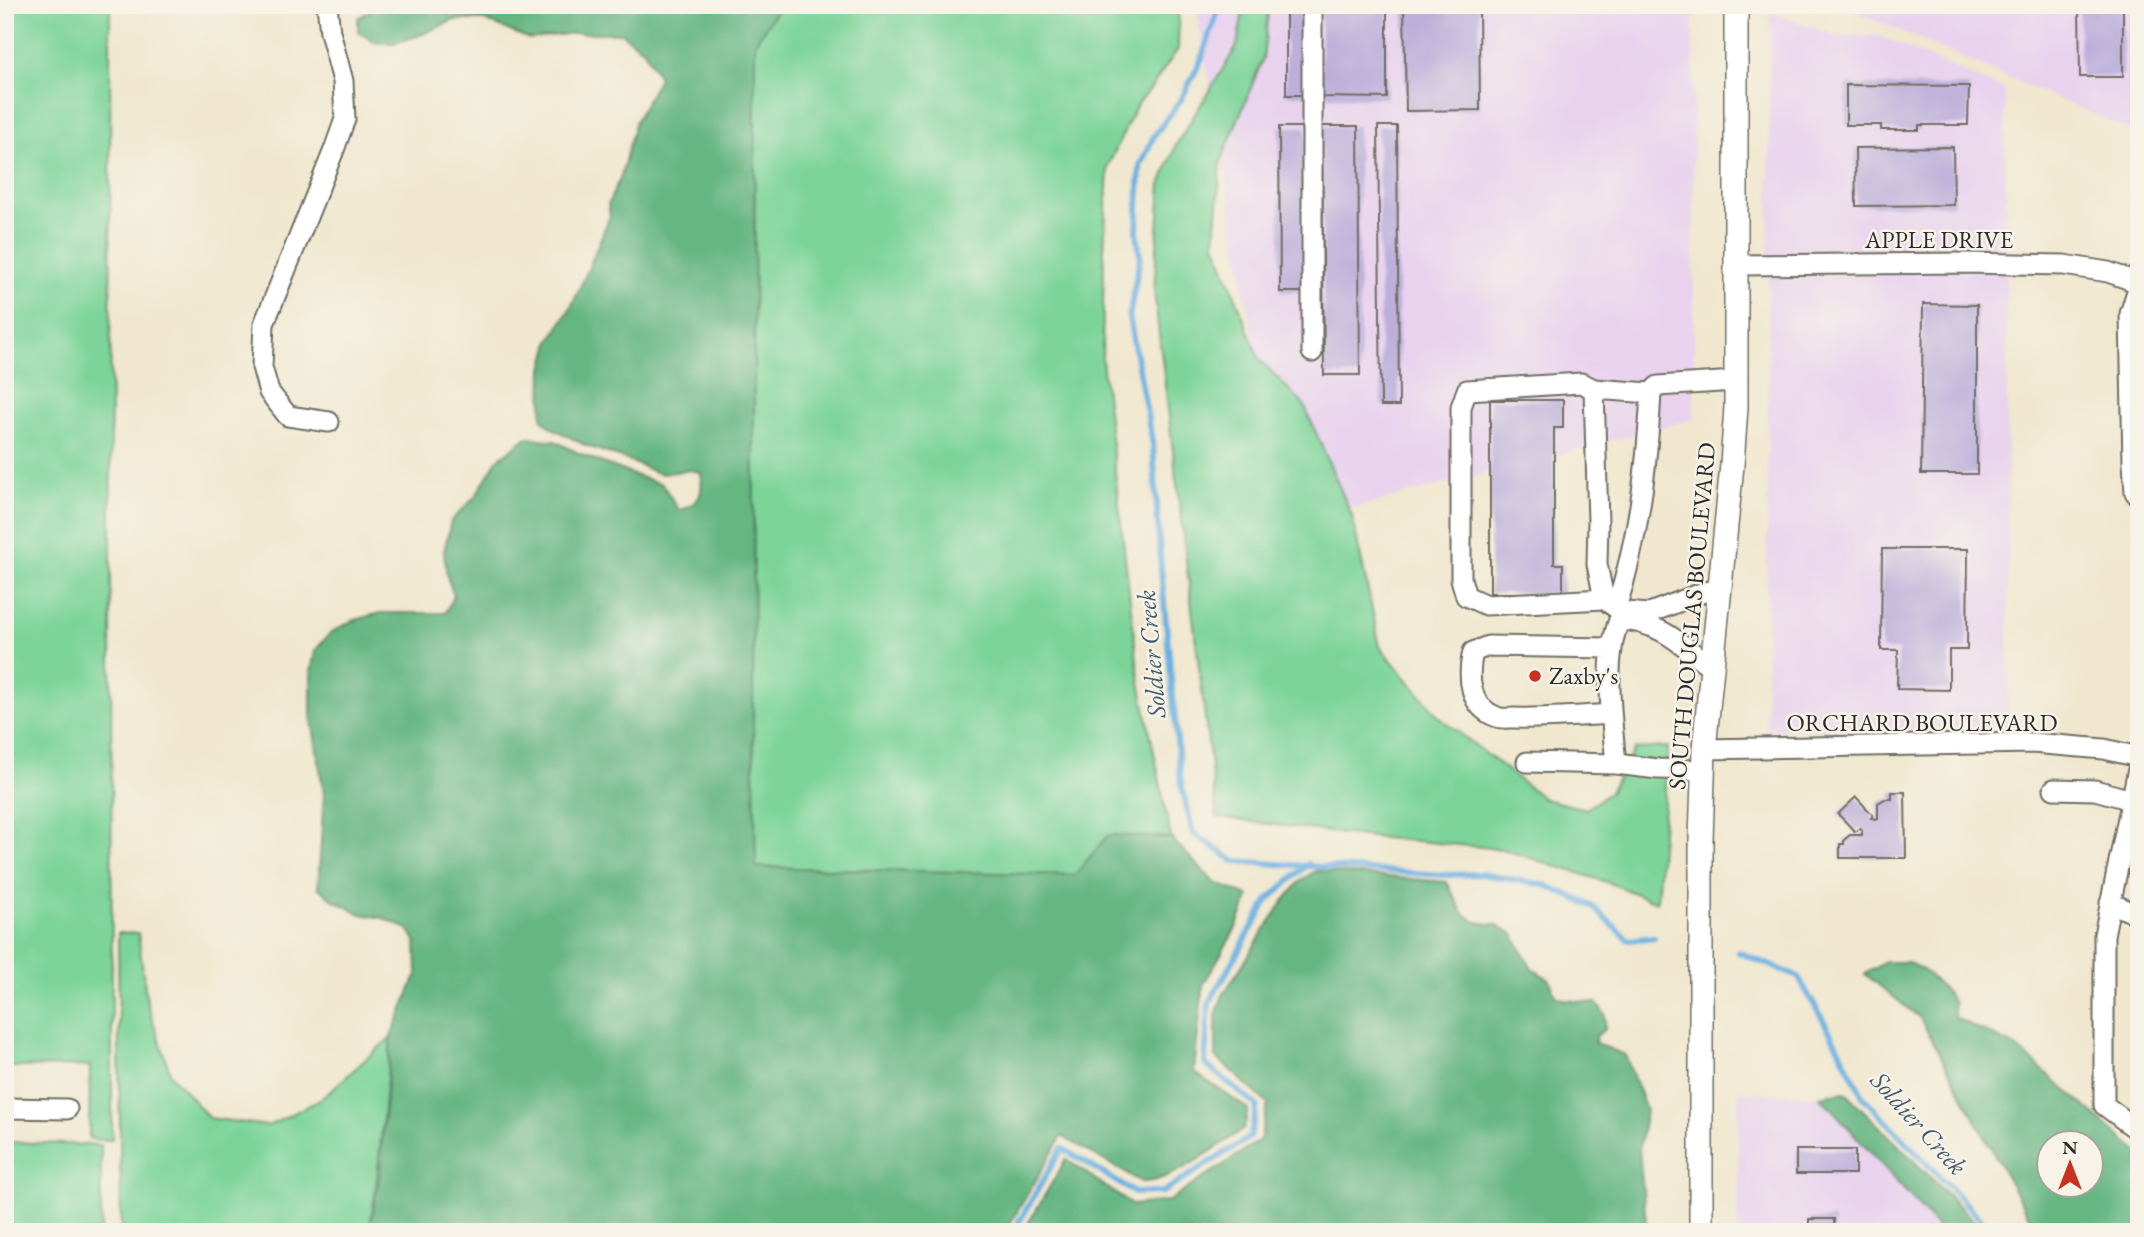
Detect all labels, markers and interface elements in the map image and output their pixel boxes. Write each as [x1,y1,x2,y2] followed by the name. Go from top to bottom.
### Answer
[1864,224,2013,255] street label: APPLE DRIVE
[1661,441,1722,791] street label: SOUTH DOUGLAS BOULEVARD
[1128,588,1174,721] water label: Soldier Creek
[1549,660,1618,691] place label: Zaxby's
[1527,668,1543,684] marker: Zaxby's
[1786,707,2058,738] street label: ORCHARD BOULEVARD
[1863,1063,1975,1182] water label: Soldier Creek
[2036,1128,2106,1198] north arrow
[2062,1135,2078,1160] text: N

